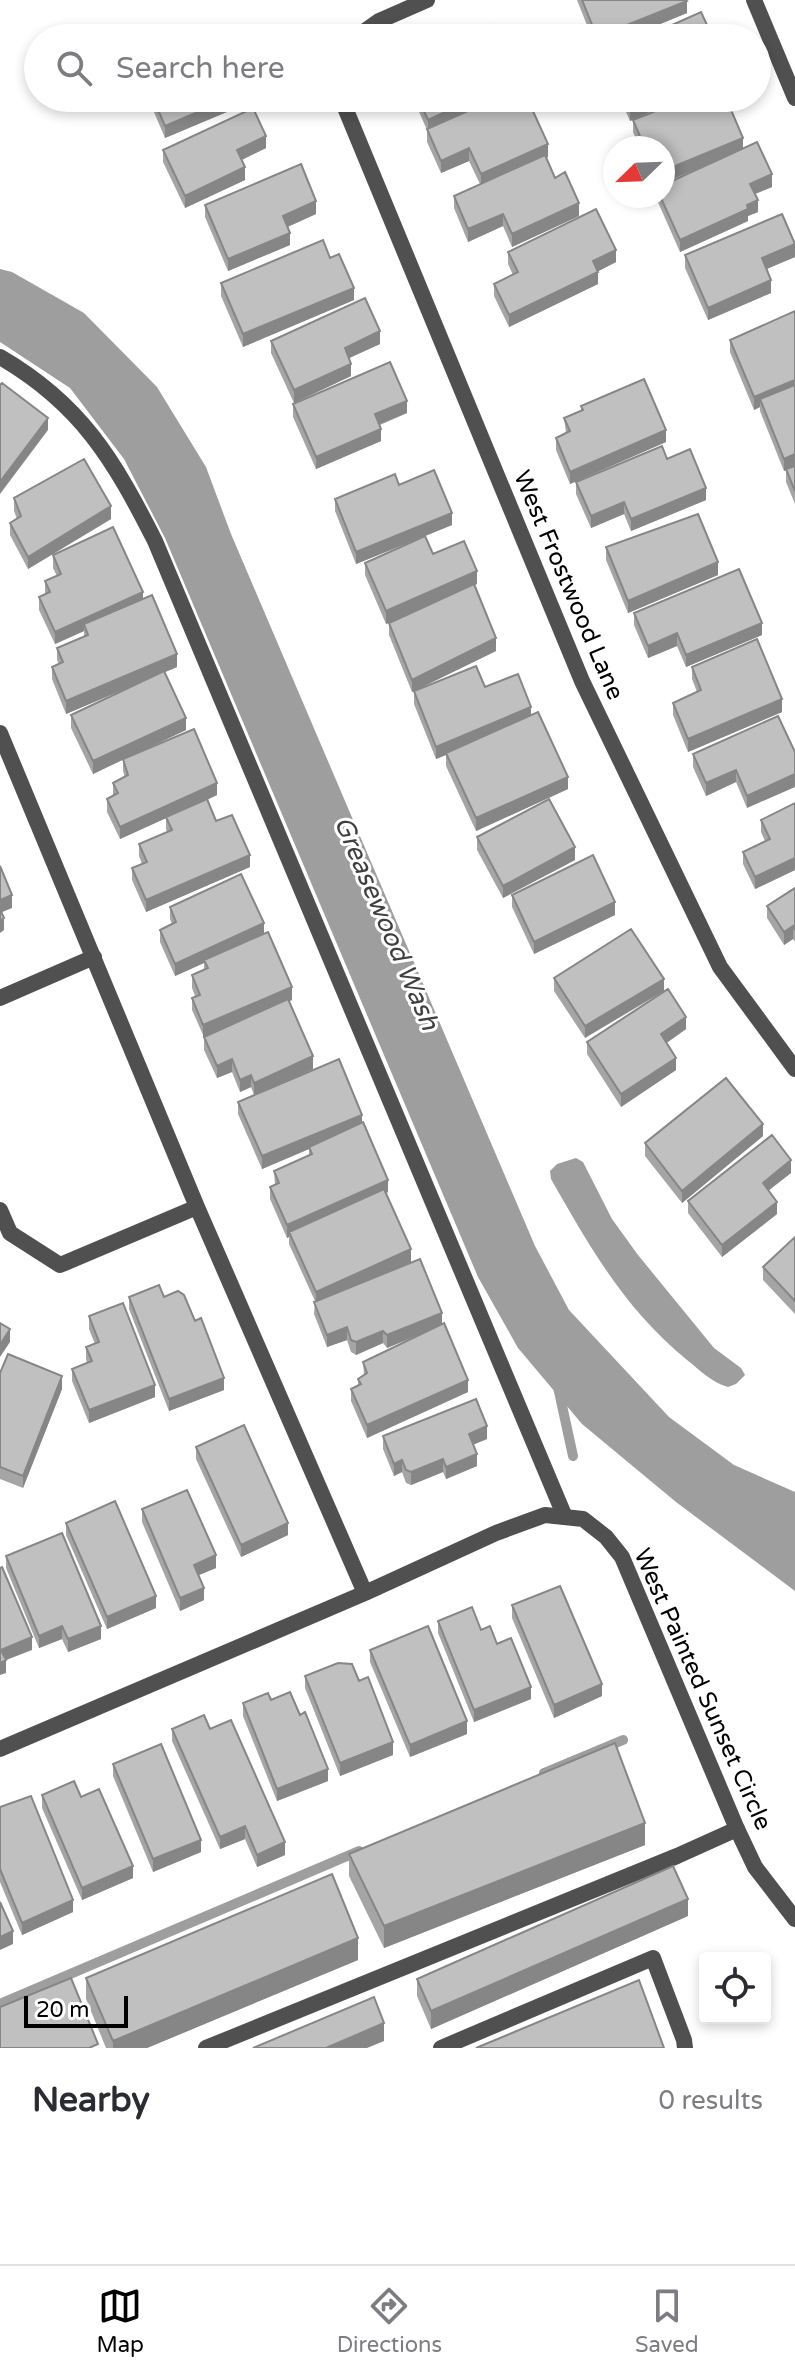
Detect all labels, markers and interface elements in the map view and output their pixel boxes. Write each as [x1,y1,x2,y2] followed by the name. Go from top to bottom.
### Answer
[24,24,771,112] search box
[52,46,96,90] icon: search
[116,50,285,87] text: Search here
[603,136,675,208] north arrow
[507,466,630,704] street label: West Frostwood Lane
[328,812,446,1036] water label: Greasewood Wash
[627,1544,778,1834] street label: West Painted Sunset Circle
[699,1952,771,2024] map controls
[699,1952,771,2024] button: locate
[24,1992,128,2028] scale bar
[36,1997,90,2023] text: 20 m
[32,2080,150,2121] text: Nearby
[658,2085,763,2116] text: 0 results
[96,2284,144,2358] tab: Map
[337,2284,442,2358] tab: Directions
[635,2284,699,2358] tab: Saved

